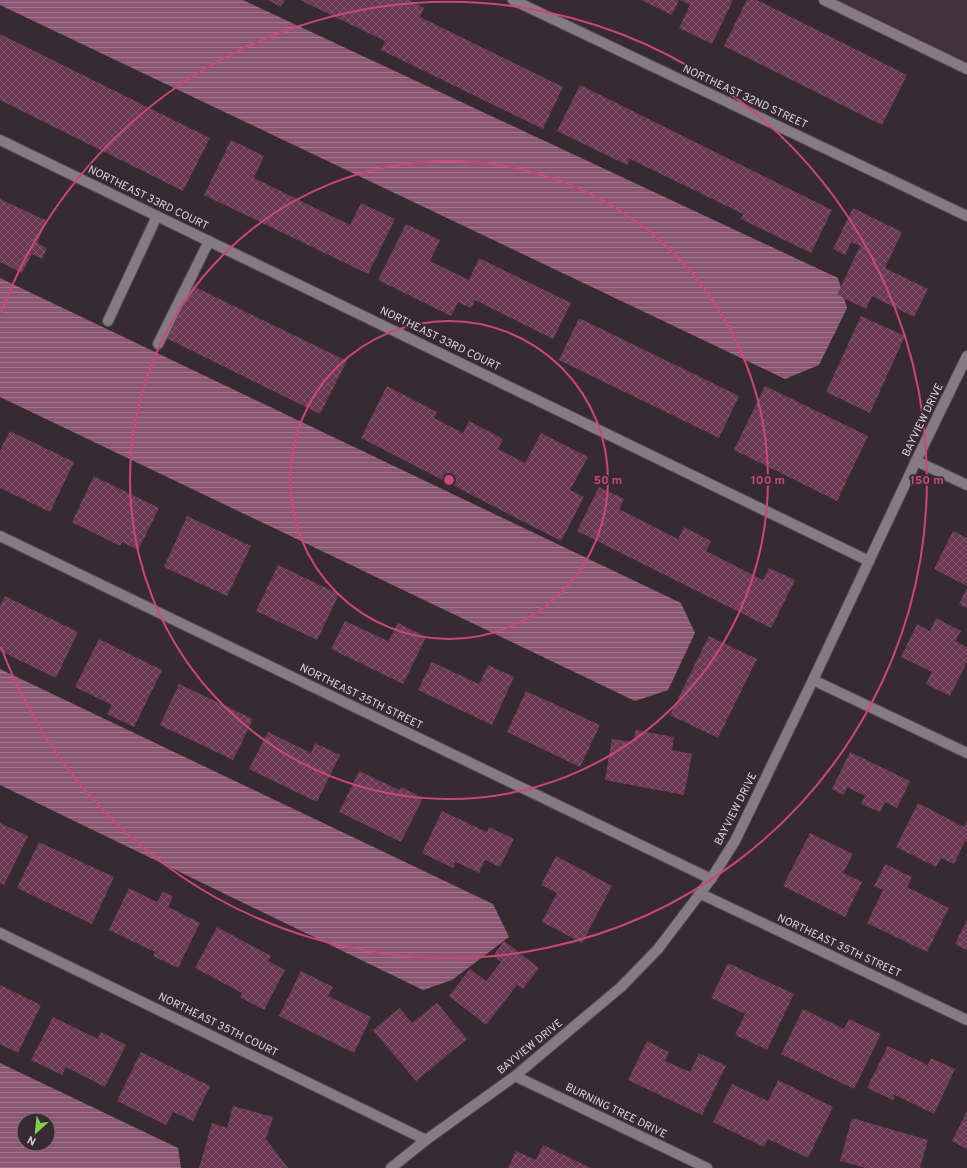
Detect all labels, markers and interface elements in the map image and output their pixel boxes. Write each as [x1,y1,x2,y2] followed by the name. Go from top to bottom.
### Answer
[680,62,810,132] street label: NORTHEAST 32ND STREET
[85,163,211,233] street label: NORTHEAST 33RD COURT
[377,304,503,374] street label: NORTHEAST 33RD COURT
[899,381,947,459] street label: BAYVIEW DRIVE
[442,473,456,487] centre of rings
[594,473,622,489] text: 50 m
[751,473,785,489] text: 100 m
[910,473,944,489] text: 150 m
[297,661,425,733] street label: NORTHEAST 35TH STREET
[712,770,760,848] street label: BAYVIEW DRIVE
[775,911,903,981] street label: NORTHEAST 35TH STREET
[156,990,280,1060] street label: NORTHEAST 35TH COURT
[494,1016,566,1078] street label: BAYVIEW DRIVE
[563,1080,669,1142] street label: BURNING TREE DRIVE
[16,1112,56,1152] north arrow
[25,1132,39,1148] text: N

